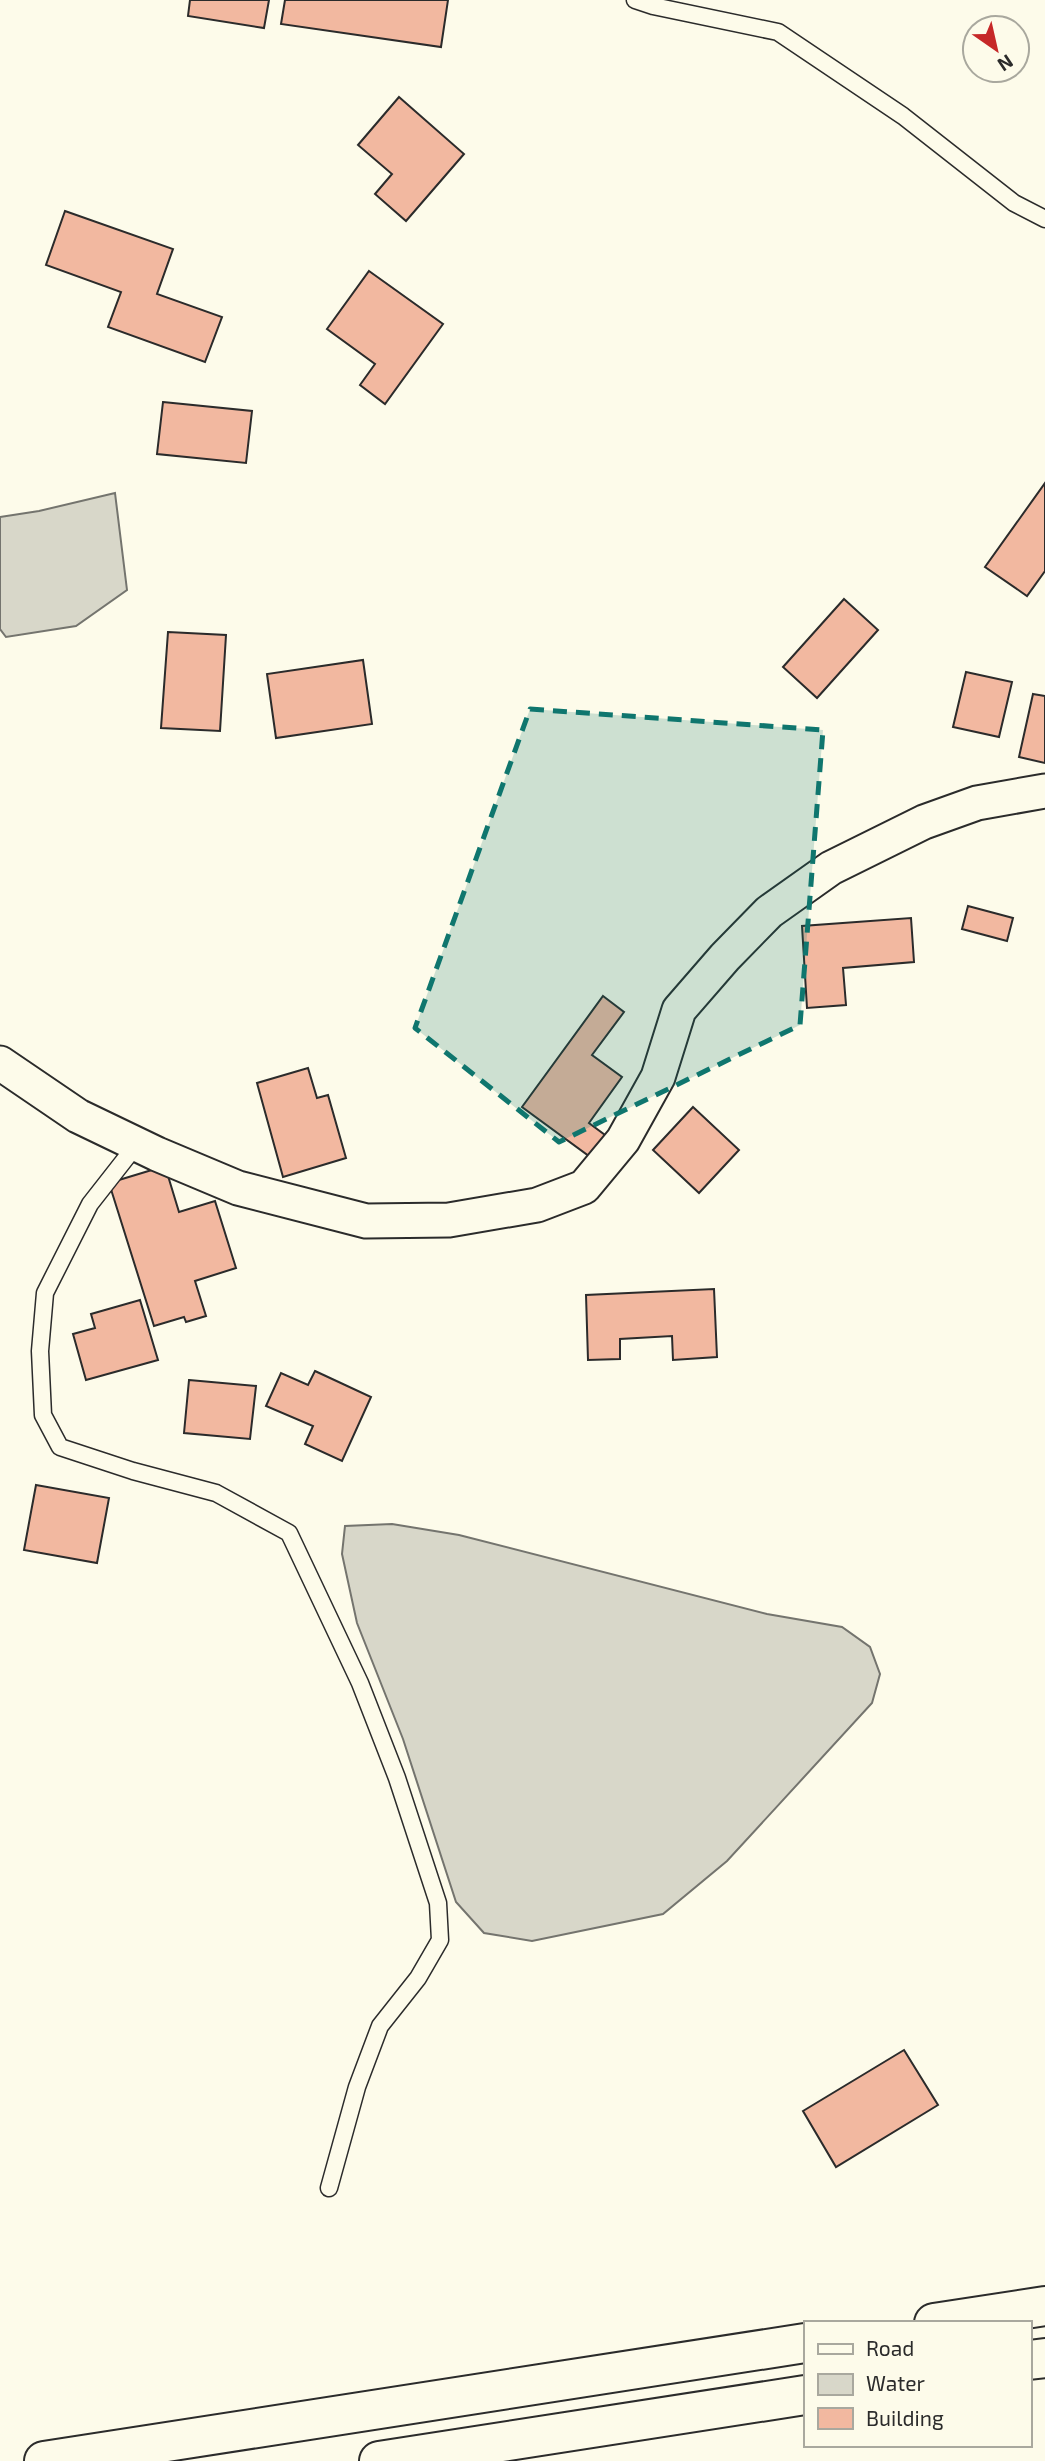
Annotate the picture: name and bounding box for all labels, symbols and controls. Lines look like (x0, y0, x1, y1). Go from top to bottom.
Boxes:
north arrow (961, 14, 1031, 84)
text: N (994, 50, 1018, 77)
legend (804, 2321, 1031, 2447)
text: Road (866, 2335, 914, 2360)
text: Water (866, 2370, 925, 2395)
text: Building (866, 2405, 944, 2430)

